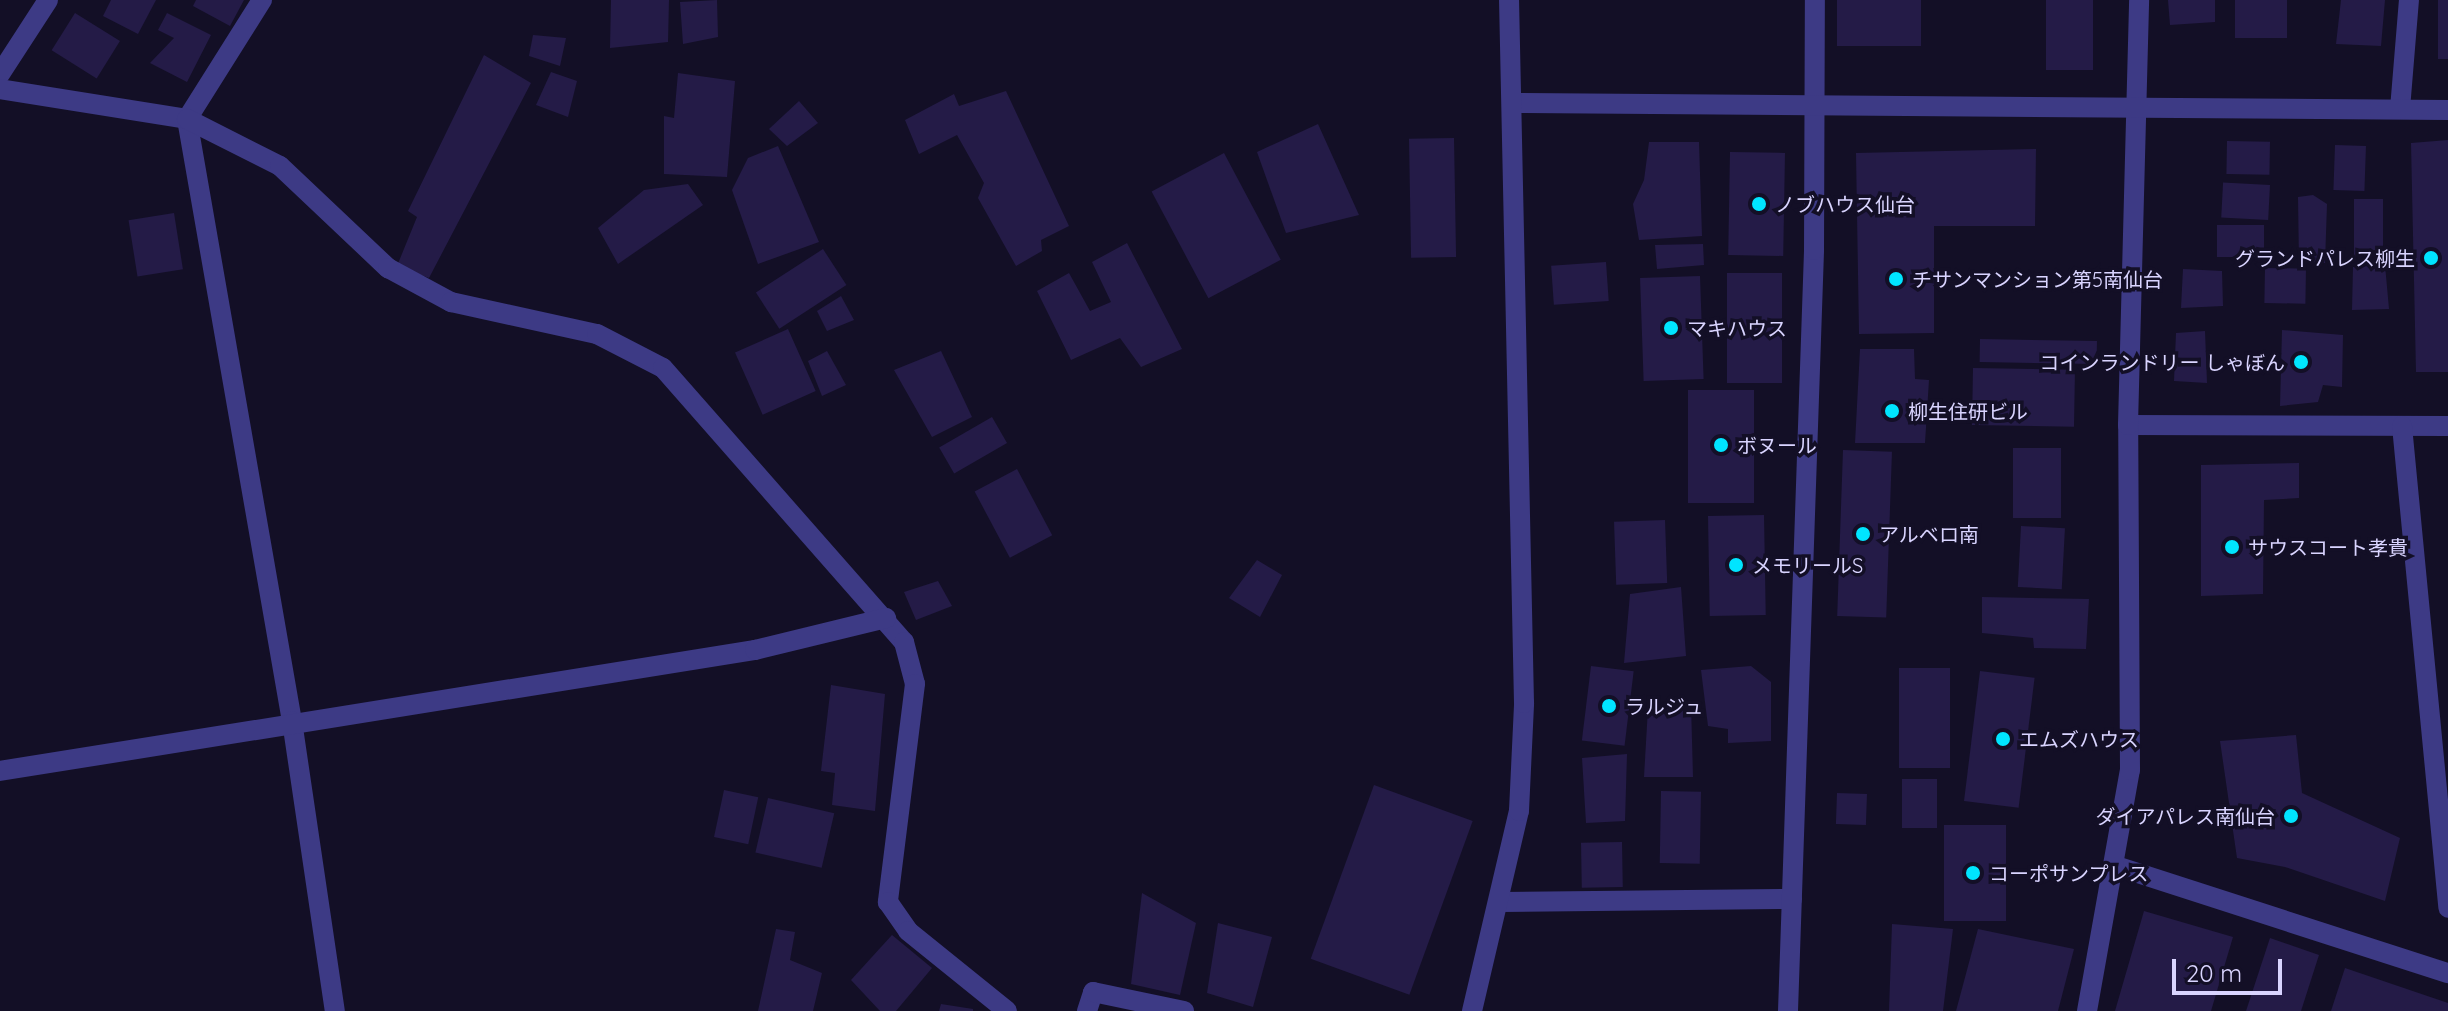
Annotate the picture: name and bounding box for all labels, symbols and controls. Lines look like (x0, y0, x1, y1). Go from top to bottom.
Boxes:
place label: ノブハウス仙台 (1775, 192, 1915, 216)
marker: ノブハウス仙台 (1750, 195, 1768, 213)
place label: グランドパレス柳生 (2235, 246, 2415, 270)
marker: グランドパレス柳生 (2422, 249, 2440, 267)
place label: チサンマンション第5南仙台 (1912, 267, 2163, 291)
marker: チサンマンション第5南仙台 (1887, 270, 1905, 288)
place label: マキハウス (1687, 316, 1787, 340)
marker: マキハウス (1662, 319, 1680, 337)
place label: コインランドリー しゃぼん (2040, 350, 2285, 374)
marker: コインランドリー しゃぼん (2292, 353, 2310, 371)
place label: 柳生住研ビル (1908, 399, 2028, 423)
marker: 柳生住研ビル (1883, 402, 1901, 420)
place label: ボヌール (1737, 433, 1817, 457)
marker: ボヌール (1712, 436, 1730, 454)
place label: アルベロ南 (1879, 522, 1979, 546)
marker: アルベロ南 (1854, 525, 1872, 543)
place label: サウスコート孝貴 (2248, 535, 2408, 559)
marker: サウスコート孝貴 (2223, 538, 2241, 556)
place label: メモリールS (1752, 553, 1863, 577)
marker: メモリールS (1727, 556, 1745, 574)
place label: ラルジュ (1625, 694, 1705, 718)
marker: ラルジュ (1600, 697, 1618, 715)
place label: エムズハウス (2019, 727, 2139, 751)
marker: エムズハウス (1994, 730, 2012, 748)
place label: ダイアパレス南仙台 (2095, 804, 2275, 828)
marker: ダイアパレス南仙台 (2282, 807, 2300, 825)
place label: コーポサンプレス (1989, 861, 2149, 885)
marker: コーポサンプレス (1964, 864, 1982, 882)
scale bar (2176, 943, 2286, 993)
text: 20 m (2186, 958, 2242, 988)

